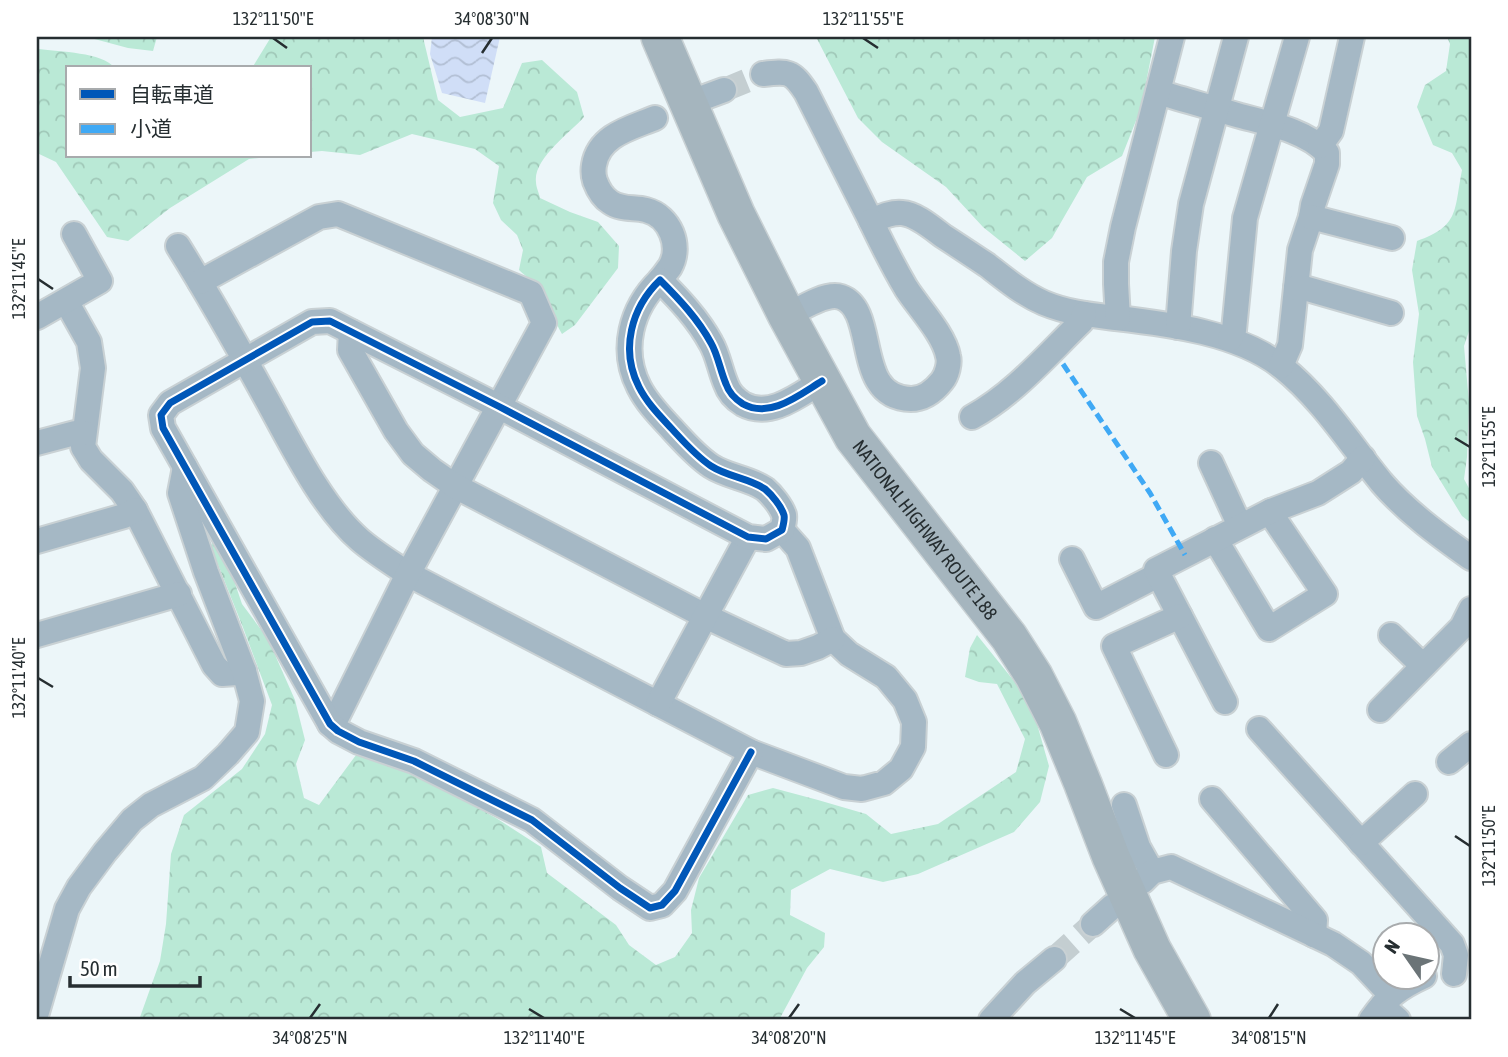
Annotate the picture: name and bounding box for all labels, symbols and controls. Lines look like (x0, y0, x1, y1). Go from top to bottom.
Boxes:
text: 132°11'50"E (233, 8, 314, 29)
text: 34°08'30"N (454, 8, 530, 29)
text: 132°11'55"E (823, 8, 904, 29)
legend (66, 66, 312, 158)
text: 自転車道 (130, 82, 214, 106)
text: 小道 (130, 116, 172, 140)
text: 132°11'45"E (8, 238, 29, 319)
text: 132°11'55"E (1478, 406, 1499, 487)
street label: NATIONAL HIGHWAY ROUTE 188 (848, 435, 1002, 624)
text: 132°11'40"E (8, 637, 29, 718)
text: 132°11'50"E (1478, 805, 1499, 886)
north arrow (1372, 920, 1442, 990)
text: N (1380, 936, 1404, 957)
scale bar (70, 945, 200, 989)
text: 50 m (80, 956, 118, 980)
text: 34°08'25"N (272, 1027, 348, 1048)
text: 132°11'40"E (504, 1027, 585, 1048)
text: 34°08'20"N (751, 1027, 827, 1048)
text: 132°11'45"E (1095, 1027, 1176, 1048)
text: 34°08'15"N (1231, 1027, 1307, 1048)

